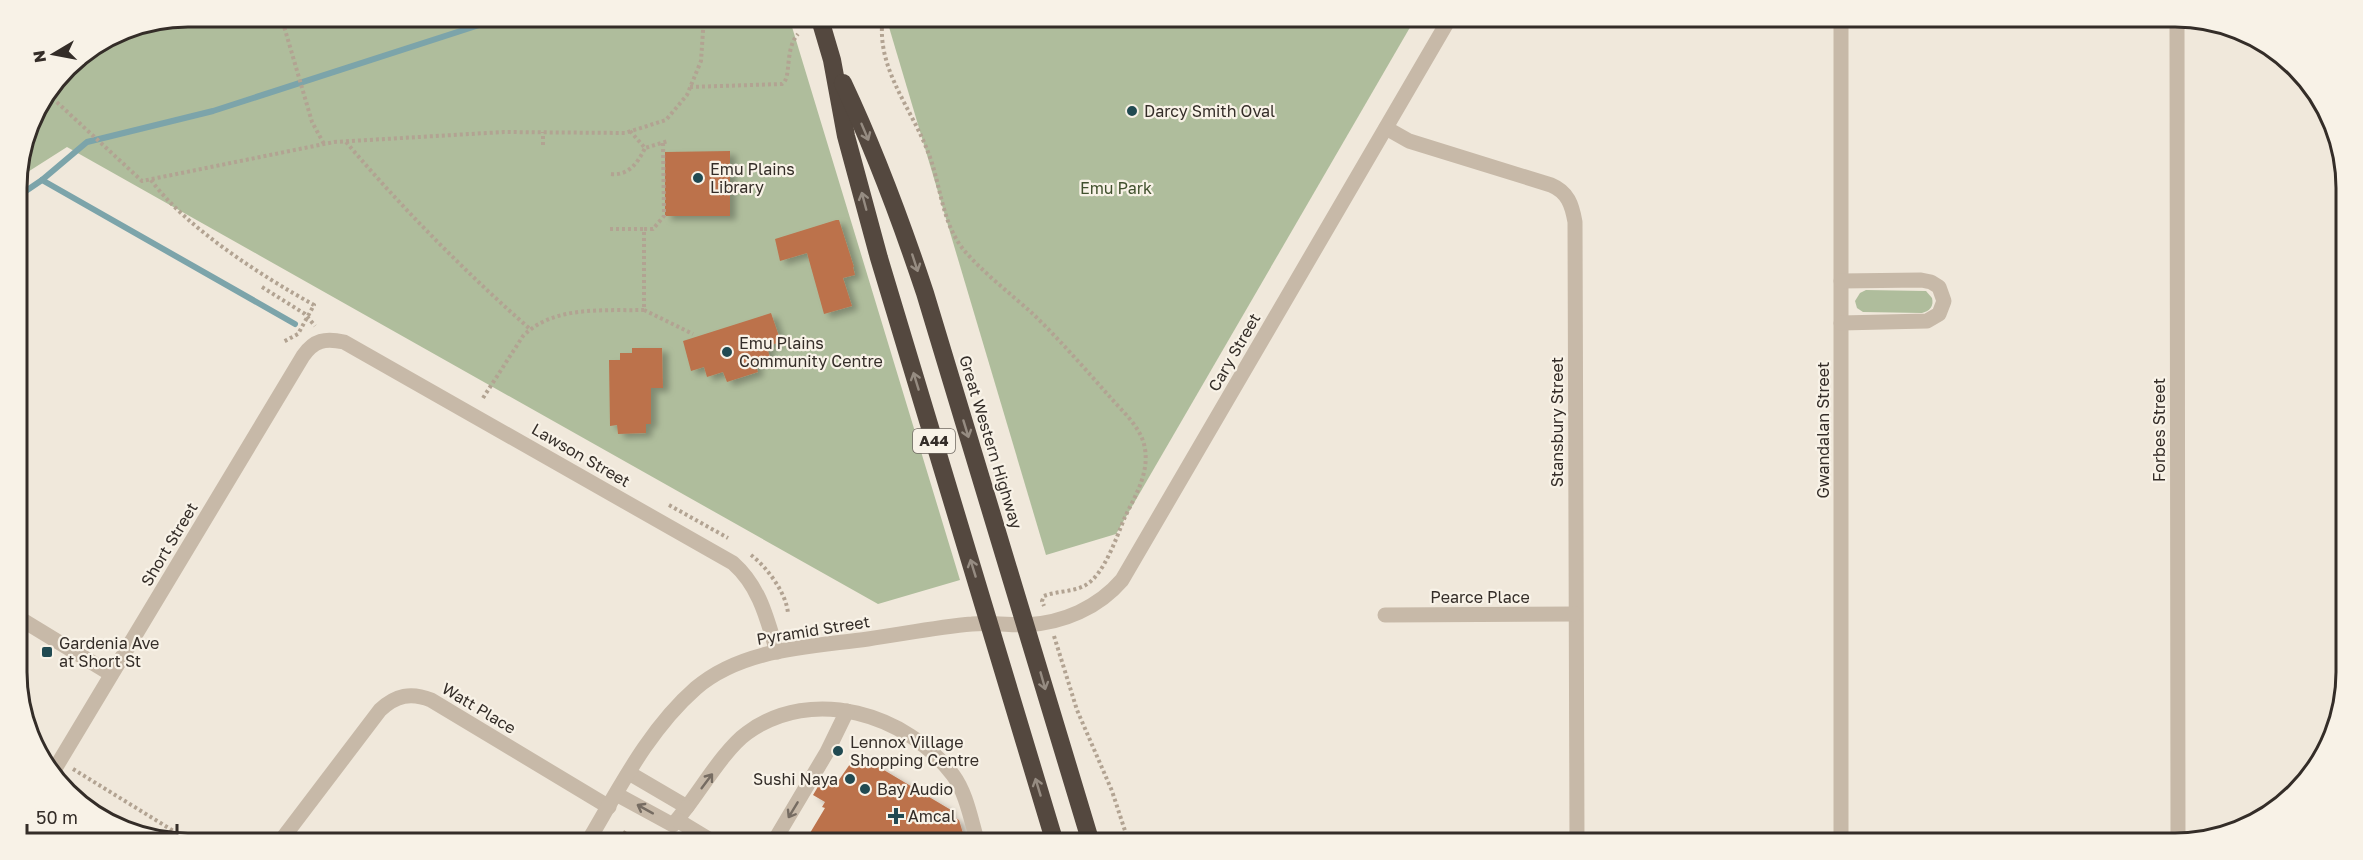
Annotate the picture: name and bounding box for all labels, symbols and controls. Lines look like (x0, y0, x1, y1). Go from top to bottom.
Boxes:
north arrow (24, 24, 84, 84)
text: N (28, 49, 50, 64)
place label: Darcy Smith Oval (1144, 101, 1275, 121)
marker: Darcy Smith Oval (1125, 104, 1139, 118)
one-way arrow (861, 123, 872, 141)
place label: Emu Plains Library (710, 159, 795, 197)
marker: Emu Plains Library (691, 171, 705, 185)
park label: Emu Park (1080, 178, 1152, 198)
one-way arrow (857, 192, 869, 211)
one-way arrow (910, 253, 921, 272)
street label: Cary Street (1204, 309, 1264, 395)
place label: Emu Plains Community Centre (739, 333, 883, 371)
marker: Emu Plains Community Centre (720, 345, 734, 359)
street label: Great Western Highway (955, 353, 1027, 531)
street label: Stansbury Street (1547, 357, 1567, 487)
street label: Gwandalan Street (1813, 361, 1833, 499)
one-way arrow (910, 372, 921, 391)
street label: Forbes Street (2149, 378, 2169, 482)
street label: Lawson Street (528, 419, 634, 491)
one-way arrow (962, 419, 973, 438)
road number: A44 (913, 429, 955, 453)
street label: Short Street (136, 499, 202, 589)
one-way arrow (967, 559, 978, 578)
street label: Pearce Place (1430, 587, 1530, 607)
street label: Pyramid Street (755, 611, 871, 649)
place label: Gardenia Ave at Short St (59, 633, 159, 671)
marker: Gardenia Ave at Short St (40, 645, 54, 659)
one-way arrow (1038, 671, 1049, 690)
street label: Watt Place (438, 678, 520, 738)
place label: Lennox Village Shopping Centre (850, 732, 979, 770)
marker: Lennox Village Shopping Centre (831, 744, 845, 758)
place label: Sushi Naya (753, 769, 838, 789)
marker: Sushi Naya (843, 772, 857, 786)
one-way arrow (700, 774, 713, 790)
one-way arrow (1032, 778, 1043, 797)
place label: Bay Audio (877, 779, 953, 799)
marker: Bay Audio (858, 782, 872, 796)
scale bar (27, 797, 177, 835)
one-way arrow (787, 801, 799, 818)
one-way arrow (636, 803, 654, 814)
text: 50 m (36, 806, 78, 828)
place label: Amcal (908, 806, 956, 826)
marker: Amcal (889, 809, 903, 823)

